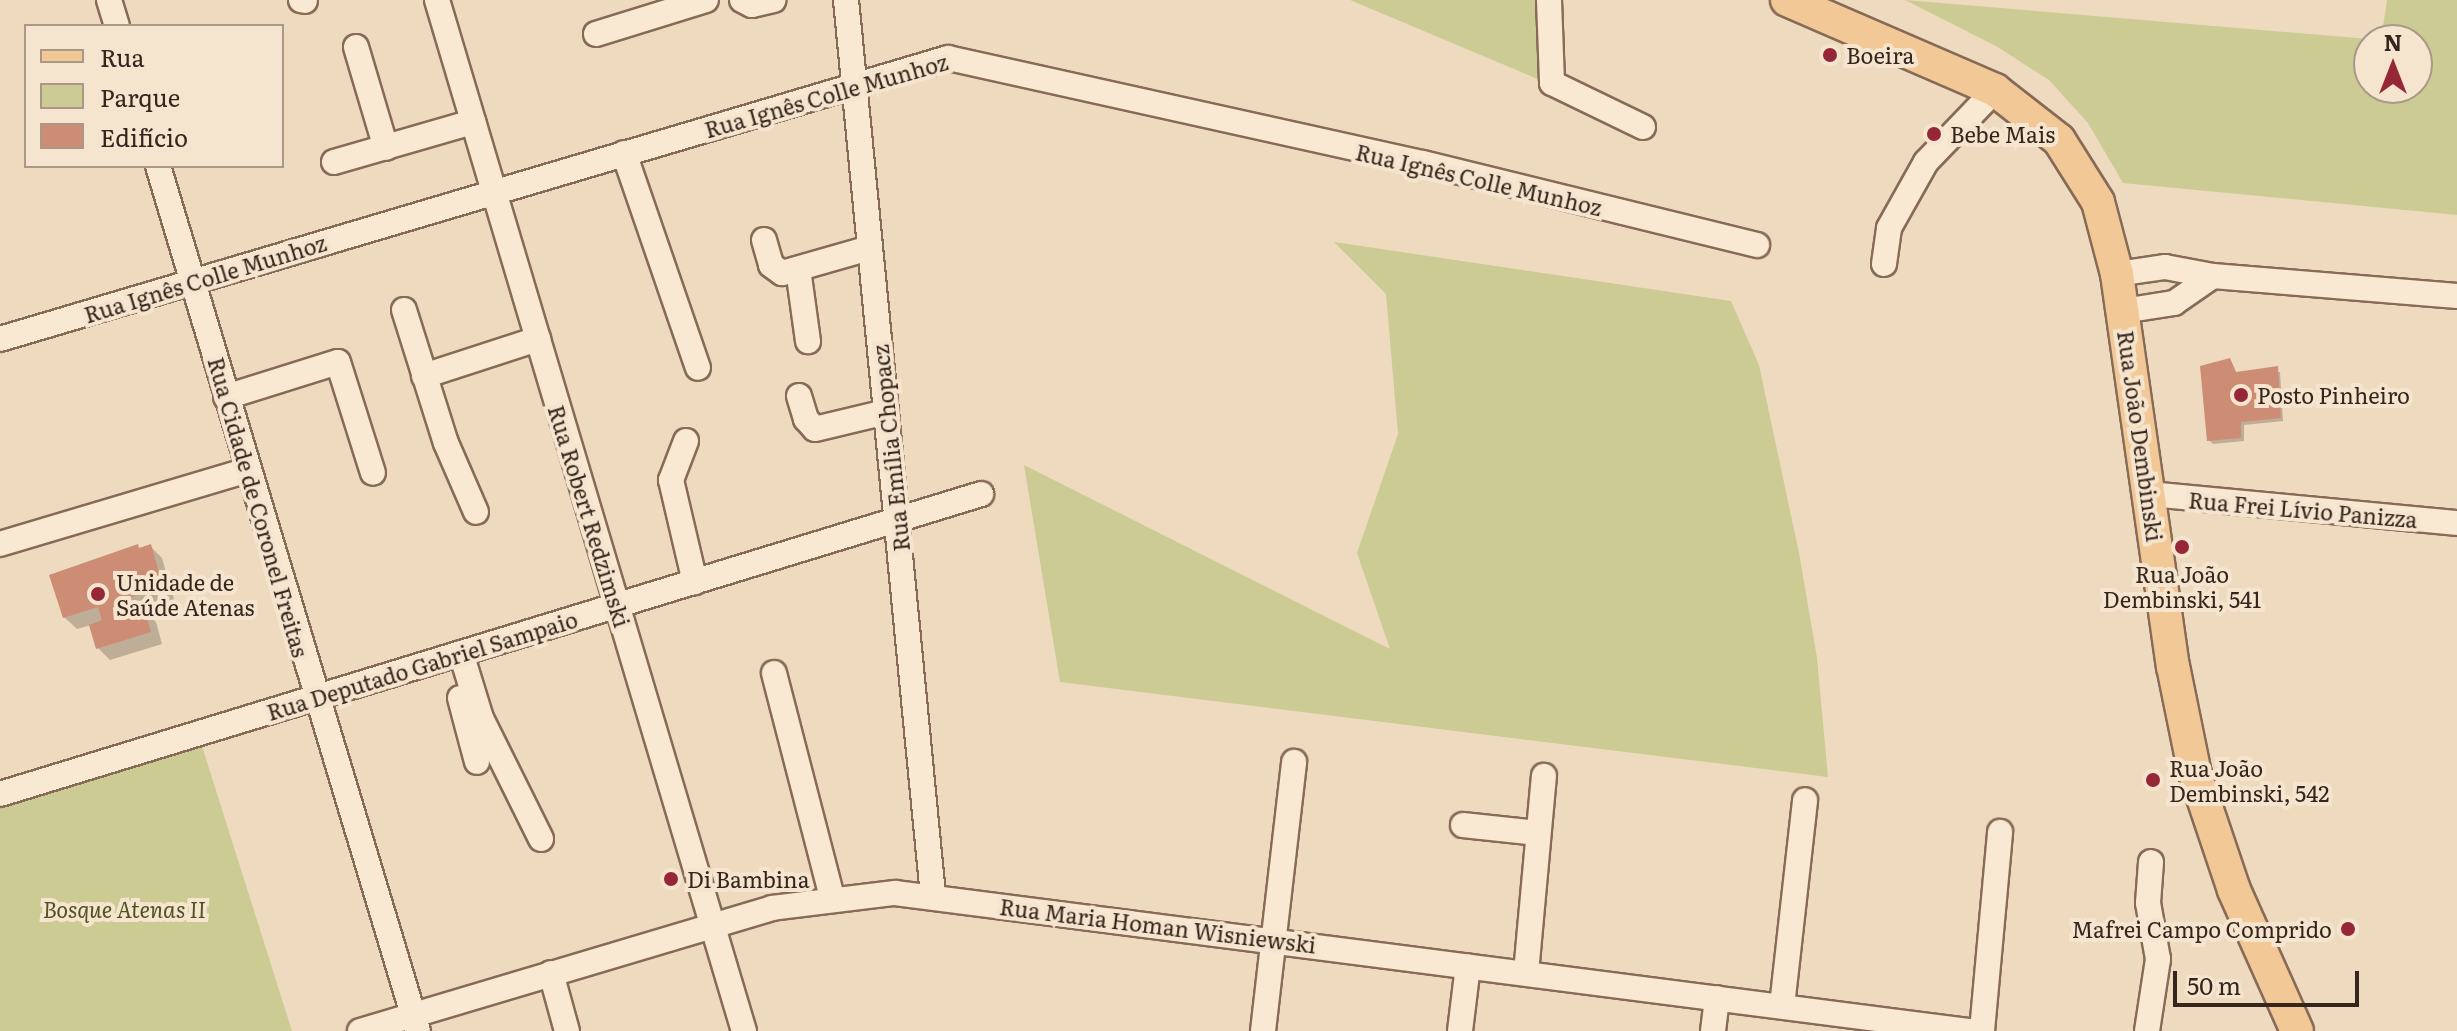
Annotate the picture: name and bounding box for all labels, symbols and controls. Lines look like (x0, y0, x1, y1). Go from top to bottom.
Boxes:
legend (24, 24, 284, 168)
north arrow (2353, 24, 2433, 104)
text: N (2384, 25, 2402, 58)
text: Rua (100, 39, 144, 74)
place label: Boeira (1846, 42, 1914, 68)
marker: Boeira (1821, 46, 1839, 64)
street label: Rua Ignês Colle Munhoz (701, 48, 951, 142)
text: Parque (100, 79, 180, 114)
text: Edifício (100, 119, 188, 154)
place label: Bebe Mais (1950, 121, 2055, 147)
marker: Bebe Mais (1925, 125, 1943, 143)
street label: Rua Ignês Colle Munhoz (1353, 138, 1605, 220)
street label: Rua Ignês Colle Munhoz (81, 229, 329, 327)
street label: Rua João Dembinski (2113, 329, 2169, 543)
street label: Rua Emília Chopacz (866, 343, 914, 553)
street label: Rua Cidade de Coronel Freitas (203, 354, 315, 660)
place label: Posto Pinheiro (2257, 382, 2410, 408)
marker: Posto Pinheiro (2232, 386, 2250, 404)
street label: Rua Robert Redzimski (544, 402, 636, 630)
street label: Rua Frei Lívio Panizza (2187, 486, 2419, 532)
marker: Rua João Dembinski, 541 (2173, 538, 2191, 556)
place label: Rua João Dembinski, 541 (2103, 560, 2261, 612)
place label: Unidade de Saúde Atenas (116, 568, 255, 620)
marker: Unidade de Saúde Atenas (87, 583, 109, 605)
street label: Rua Deputado Gabriel Sampaio (263, 605, 581, 725)
place label: Rua João Dembinski, 542 (2169, 754, 2329, 806)
marker: Rua João Dembinski, 542 (2144, 771, 2162, 789)
place label: Di Bambina (687, 866, 809, 892)
marker: Di Bambina (662, 870, 680, 888)
street label: Rua Maria Homan Wisniewski (998, 892, 1318, 958)
park label: Bosque Atenas II (43, 896, 205, 922)
place label: Mafrei Campo Comprido (2071, 916, 2332, 942)
marker: Mafrei Campo Comprido (2339, 920, 2357, 938)
scale bar (2177, 955, 2363, 1005)
text: 50 m (2187, 967, 2241, 1002)

